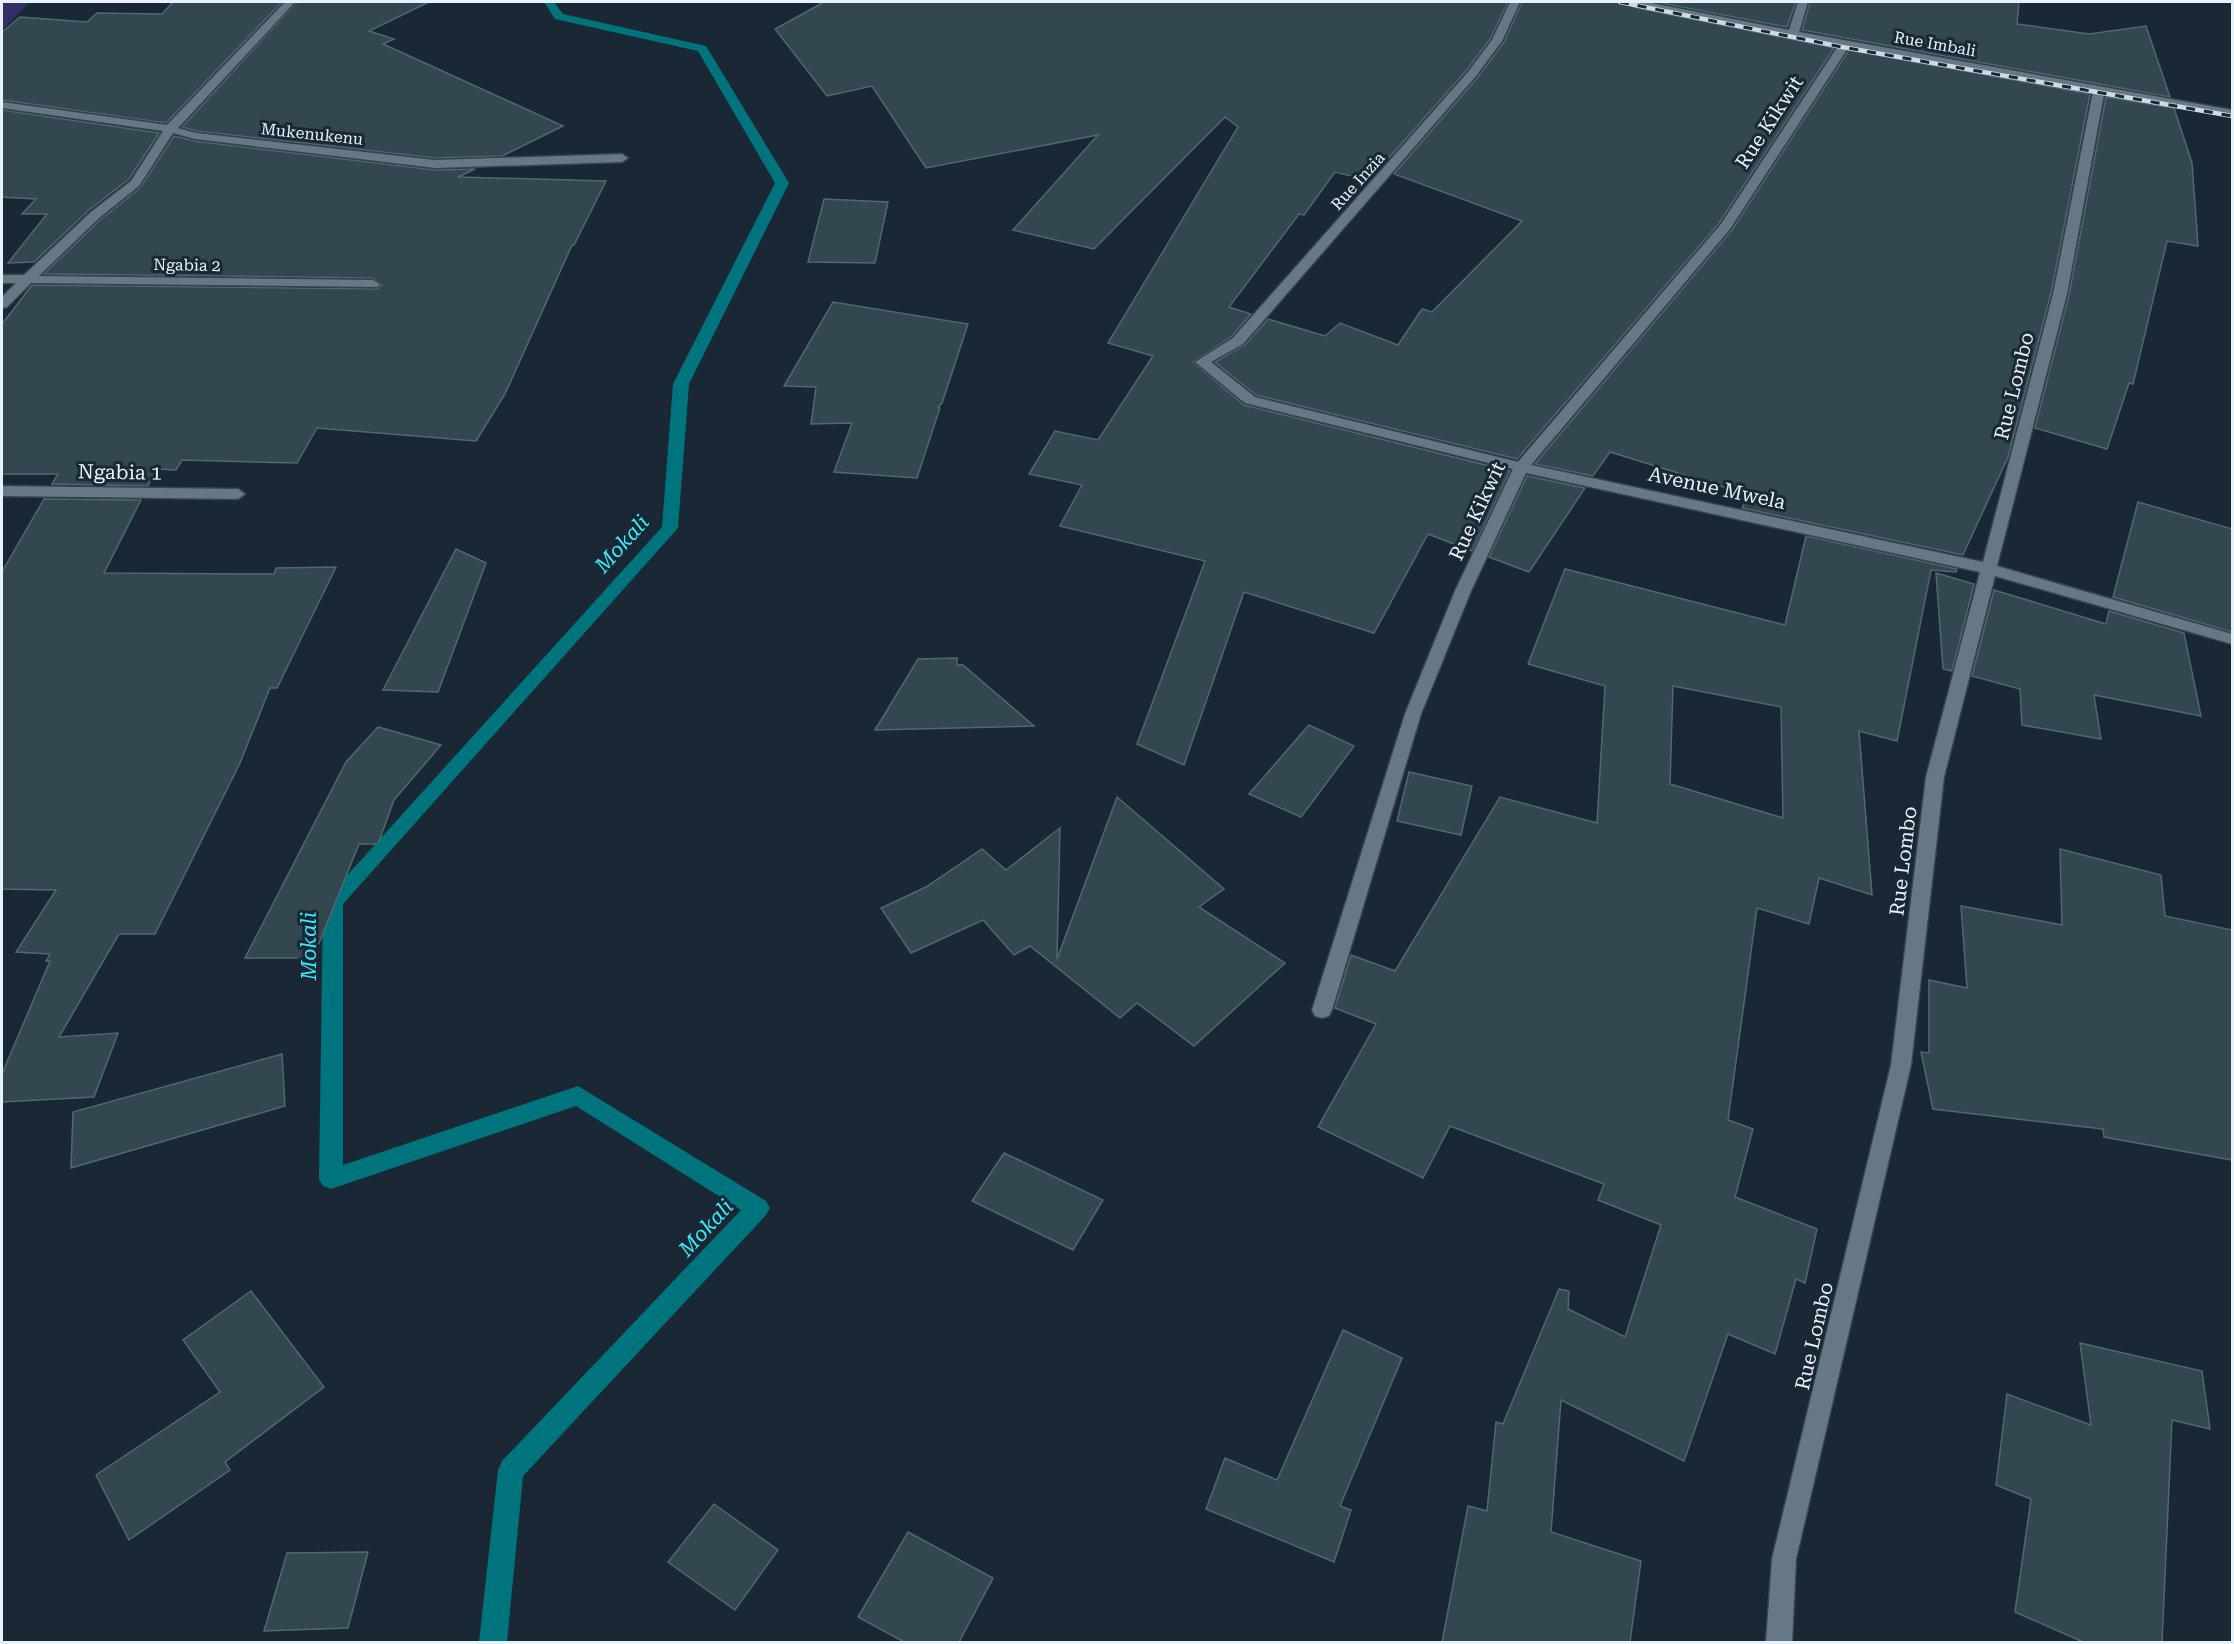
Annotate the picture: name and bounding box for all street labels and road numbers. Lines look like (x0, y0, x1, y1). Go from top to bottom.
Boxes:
street label: Rue Imbali (1893, 27, 1977, 61)
street label: Rue Kikwit (1730, 71, 1808, 173)
street label: Mukenukenu (260, 119, 364, 149)
street label: Rue Inzia (1327, 148, 1389, 214)
street label: Ngabia 2 (153, 255, 221, 275)
street label: Rue Lombo (1989, 330, 2039, 442)
street label: Rue Kikwit (1444, 457, 1510, 564)
street label: Ngabia 1 (78, 459, 162, 485)
street label: Avenue Mwela (1646, 462, 1788, 514)
street label: Rue Lombo (1884, 805, 1922, 917)
street label: Rue Lombo (1790, 1280, 1838, 1392)

